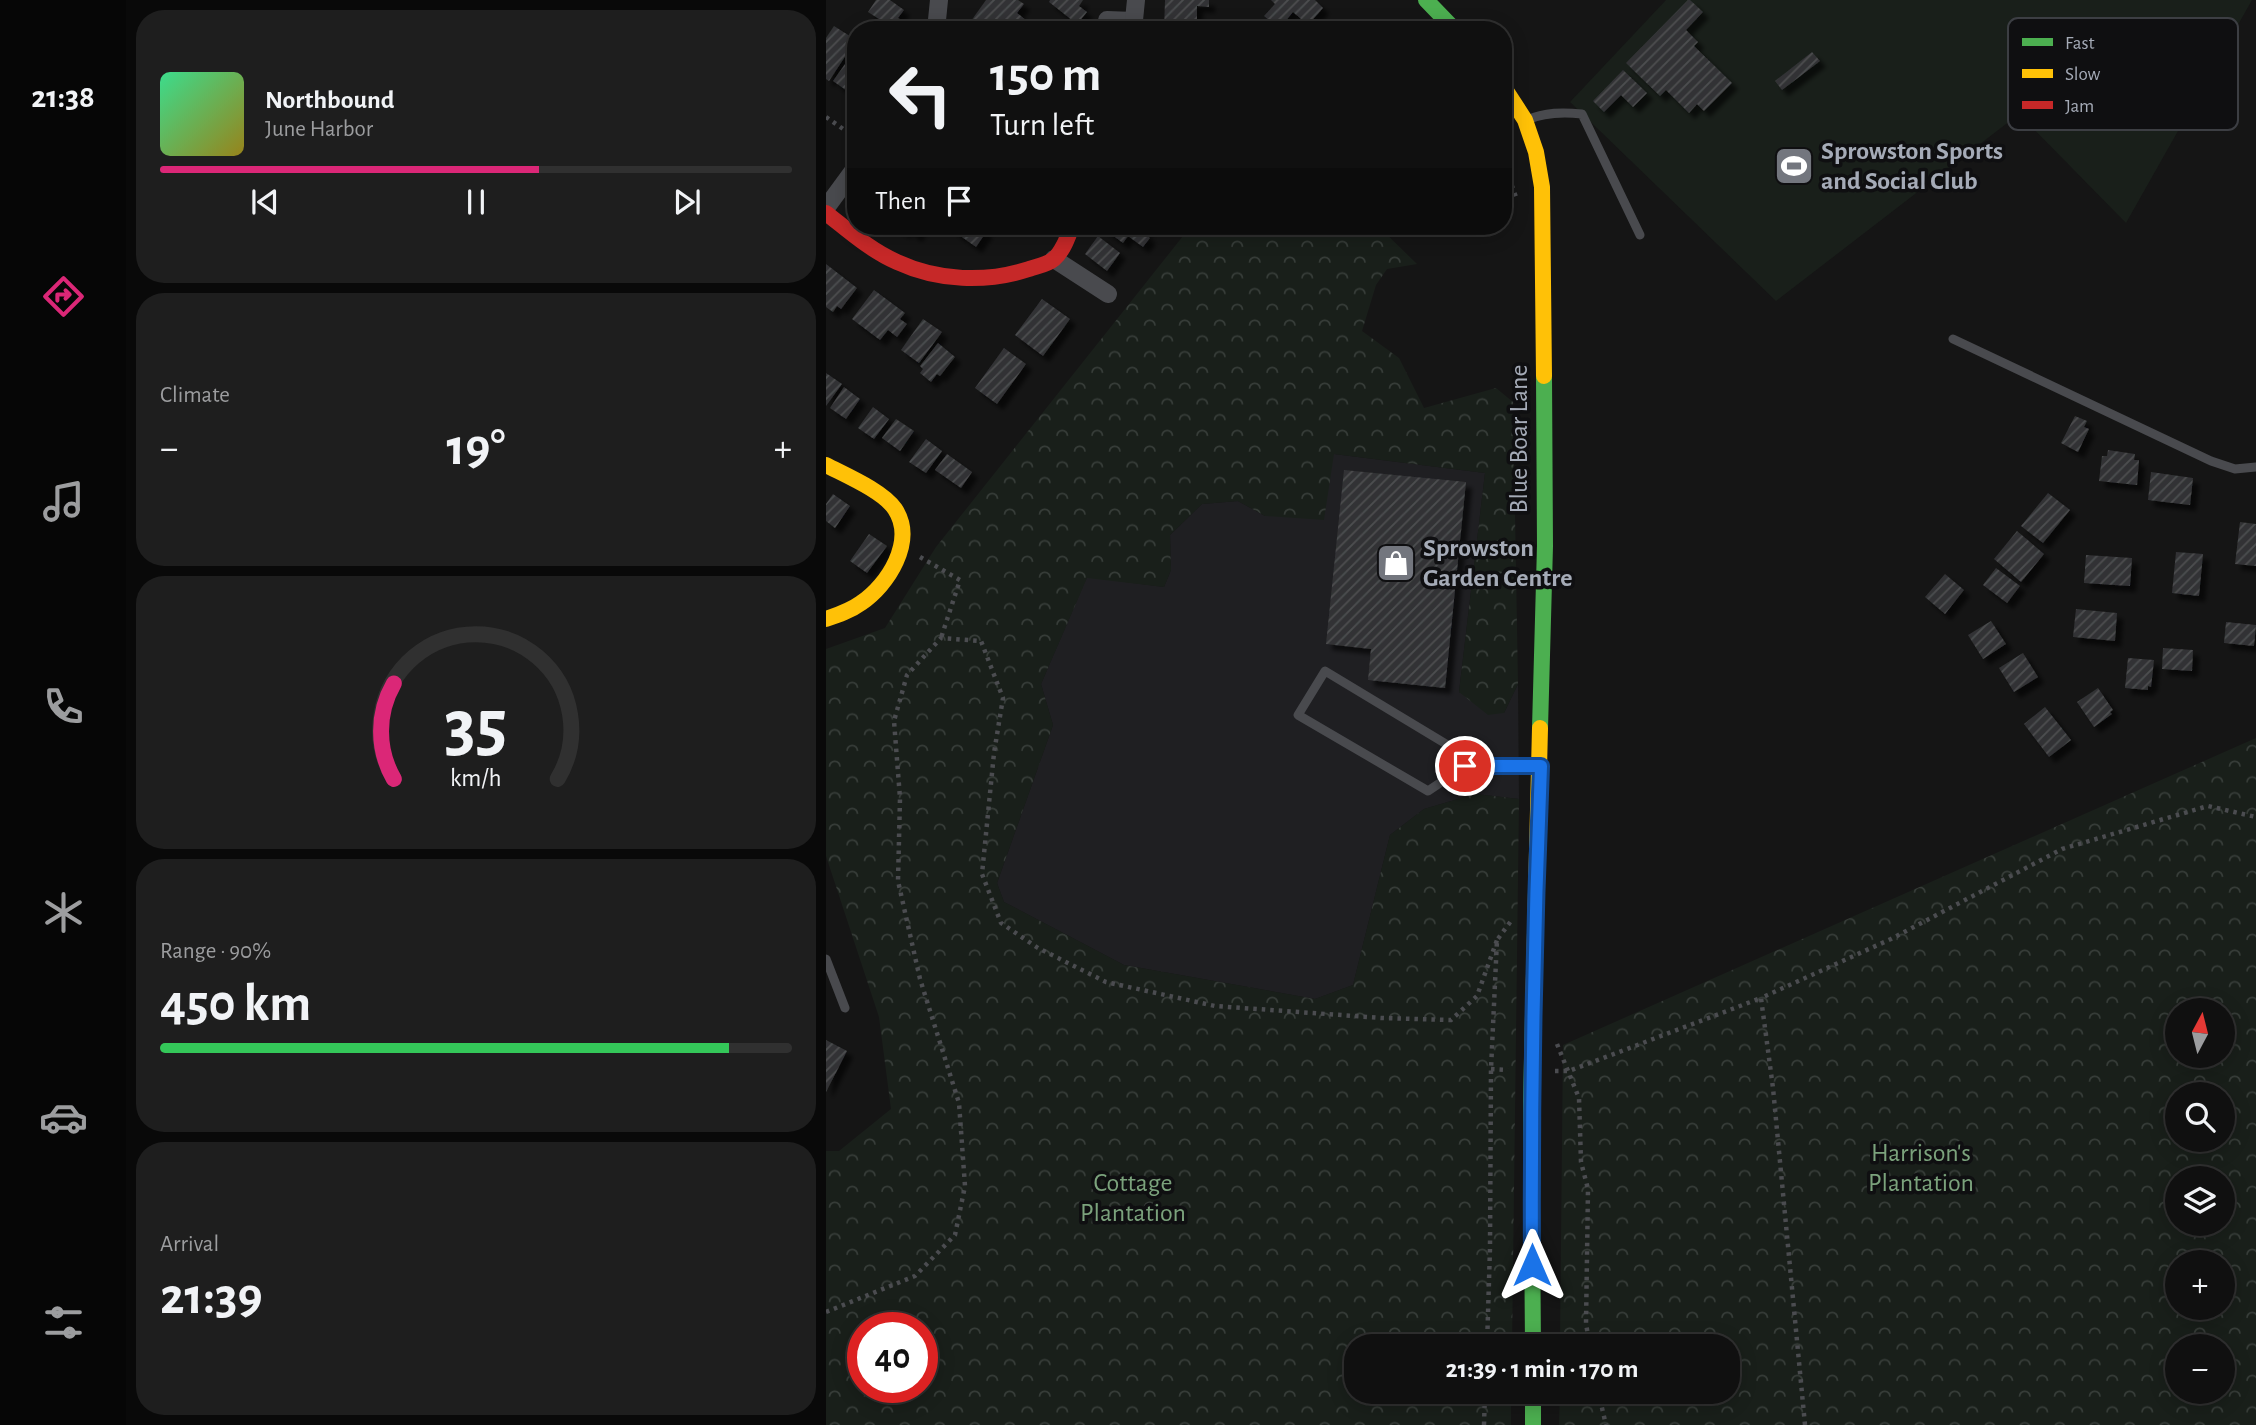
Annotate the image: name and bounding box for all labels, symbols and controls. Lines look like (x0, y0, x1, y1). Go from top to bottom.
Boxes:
legend (2008, 18, 2238, 130)
text: Fast (2065, 34, 2095, 53)
icon: left (875, 49, 966, 140)
text: 150 m (990, 51, 1101, 100)
text: Slow (2065, 65, 2101, 84)
text: 21:38 (31, 81, 95, 113)
text: Northbound (265, 87, 394, 113)
text: Jam (2065, 97, 2094, 116)
text: Turn left (990, 109, 1094, 141)
text: June Harbor (265, 118, 373, 141)
place label: Sprowston Sports and Social Club (1821, 138, 2003, 194)
sports icon: Sprowston Sports and Social Club (1773, 145, 1815, 187)
icon: arrive (940, 182, 978, 220)
icon: previous (246, 183, 284, 221)
icon: pause (457, 183, 495, 221)
icon: next (668, 183, 706, 221)
text: Then (875, 188, 926, 214)
icon: directions (39, 272, 88, 321)
street label: Blue Boar Lane (1506, 365, 1532, 513)
text: Climate (160, 384, 230, 407)
text: 19° (446, 422, 506, 474)
text: − (160, 430, 178, 468)
text: + (774, 430, 792, 468)
icon: music (39, 477, 88, 526)
place label: Sprowston Garden Centre (1423, 535, 1572, 591)
shop icon: Sprowston Garden Centre (1375, 542, 1417, 584)
icon: phone (39, 682, 88, 731)
text: 35 (445, 691, 507, 764)
pin (1435, 736, 1495, 796)
icon: arrive (1446, 747, 1484, 785)
text: km/h (450, 765, 502, 790)
icon: climate (39, 888, 88, 937)
text: Range · 90% (160, 940, 271, 963)
text: 450 km (160, 978, 311, 1030)
north arrow (2165, 998, 2235, 1068)
map controls (2165, 998, 2235, 1404)
button: search (2165, 1082, 2235, 1152)
icon: car (39, 1093, 88, 1142)
park label: Harrison's Plantation (1868, 1140, 1974, 1196)
button: layers (2165, 1166, 2235, 1236)
park label: Cottage Plantation (1080, 1170, 1186, 1226)
position arrow (1495, 1228, 1569, 1302)
text: Arrival (160, 1233, 219, 1256)
button: + (2165, 1250, 2235, 1320)
text: 21:39 (160, 1271, 263, 1323)
icon: filters (39, 1298, 88, 1347)
speed limit sign: 40 (847, 1312, 938, 1403)
button: − (2165, 1334, 2235, 1404)
text: 21:39 · 1 min · 170 m (1446, 1356, 1638, 1382)

